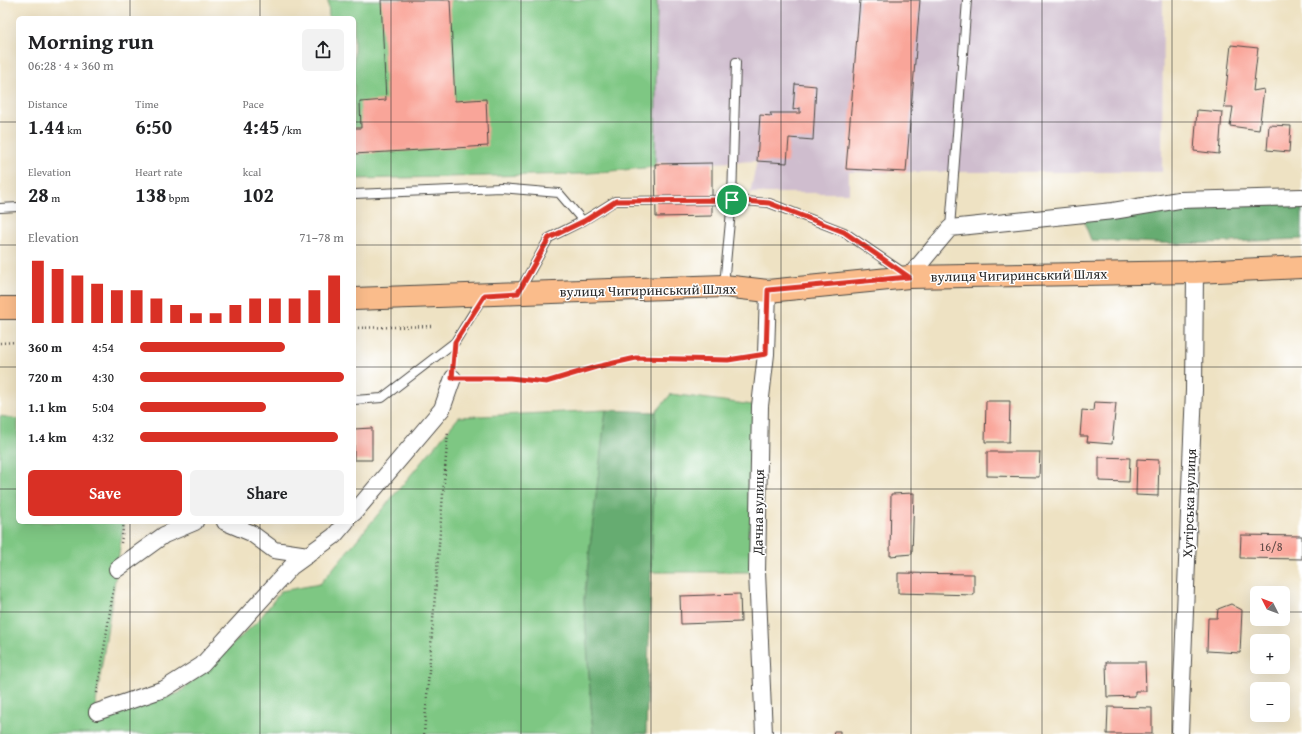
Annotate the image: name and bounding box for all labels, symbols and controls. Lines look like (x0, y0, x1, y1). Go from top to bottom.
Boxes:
text: Morning run (28, 25, 154, 57)
button: share (302, 29, 344, 71)
text: 06:28 · 4 × 360 m (28, 56, 114, 75)
text: Distance (28, 96, 67, 112)
text: Time (135, 96, 159, 112)
text: Pace (243, 96, 264, 112)
text: 1.44 (28, 112, 65, 141)
text: 6:50 (135, 112, 172, 141)
text: 4:45 (243, 112, 279, 141)
text: km (65, 122, 82, 138)
text: /km (279, 122, 302, 138)
text: Elevation (28, 164, 71, 180)
text: Heart rate (135, 164, 183, 180)
text: kcal (243, 164, 261, 180)
text: 28 (28, 180, 49, 209)
text: 138 (135, 180, 166, 209)
text: 102 (243, 180, 274, 209)
pin (715, 183, 749, 217)
icon: arrive (721, 189, 743, 211)
text: m (49, 190, 60, 206)
text: bpm (166, 190, 189, 206)
text: Elevation (28, 228, 79, 247)
text: 71–78 m (299, 228, 344, 247)
street label: вулиця Чигиринський Шлях (930, 263, 1108, 287)
street label: вулиця Чигиринський Шлях (559, 278, 737, 302)
text: 360 m (28, 338, 62, 357)
text: 4:54 (92, 338, 114, 357)
text: 720 m (28, 368, 62, 387)
text: 4:30 (92, 368, 114, 387)
text: 1.1 km (28, 398, 67, 417)
text: 5:04 (92, 398, 114, 417)
text: 1.4 km (28, 428, 67, 447)
text: 4:32 (92, 428, 114, 447)
street label: Хутірська вулиця (1177, 448, 1201, 558)
street label: Дачна вулиця (747, 469, 769, 556)
button: Save (28, 470, 182, 516)
button: Share (190, 470, 344, 516)
house number: 16/8 (1260, 538, 1283, 555)
north arrow (1250, 586, 1290, 626)
map controls (1250, 586, 1290, 722)
button: + (1250, 634, 1290, 674)
button: − (1250, 682, 1290, 722)

